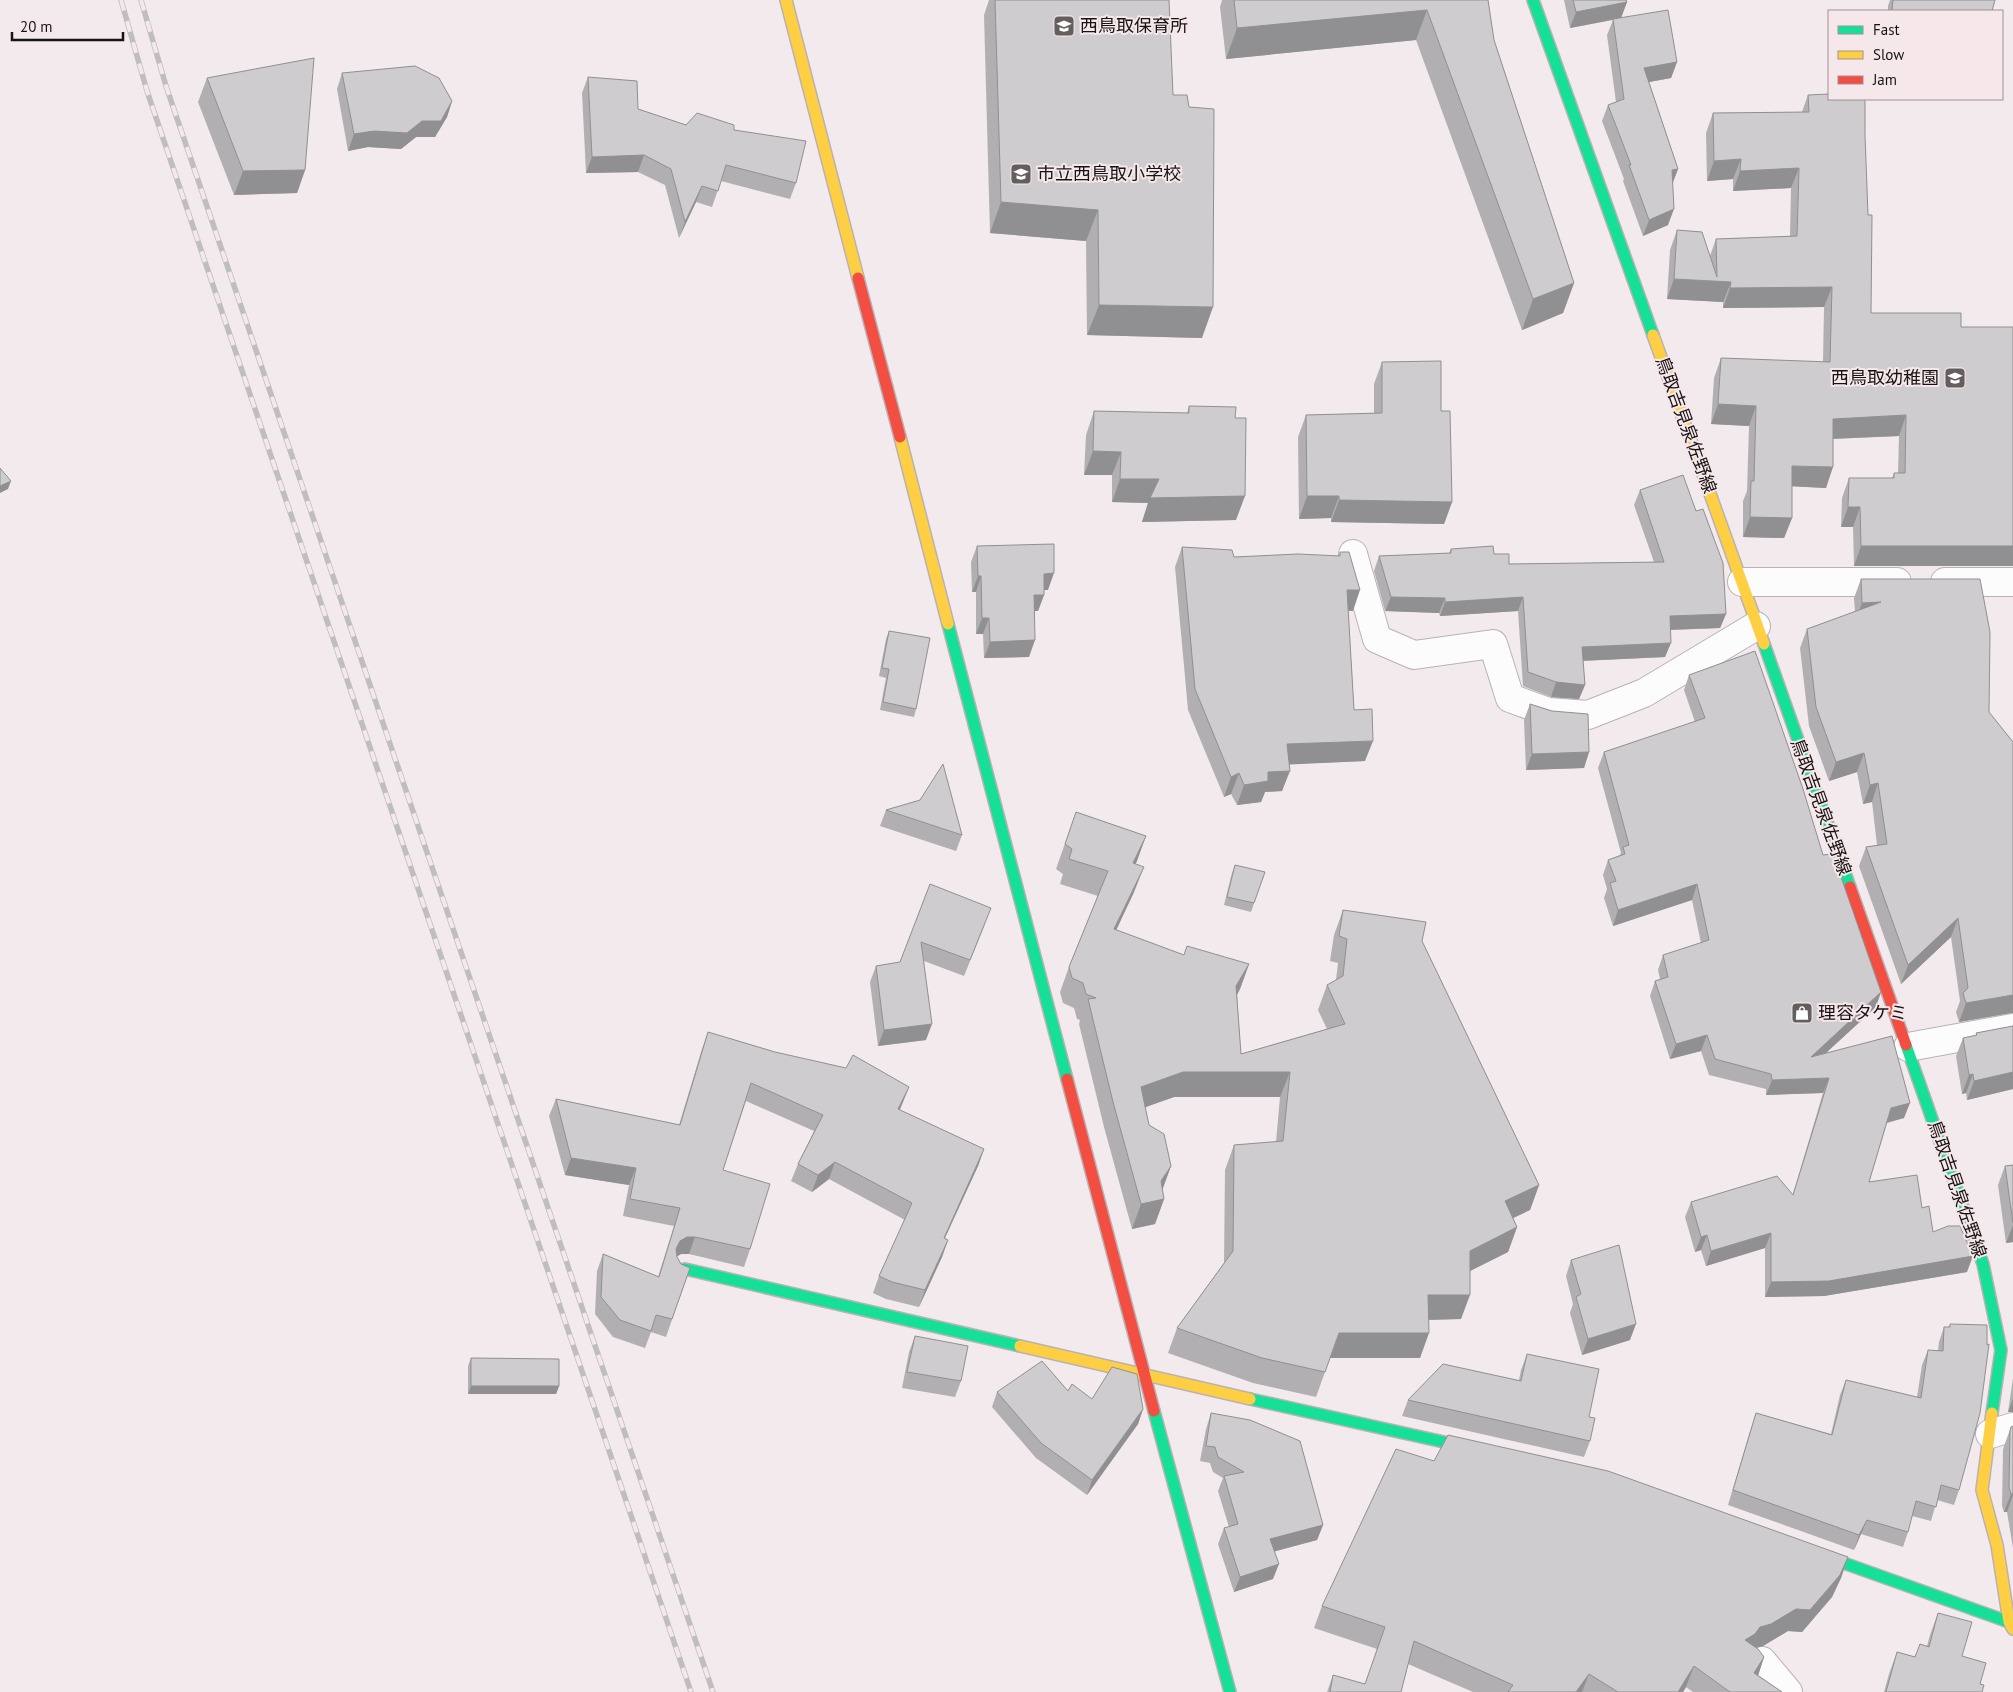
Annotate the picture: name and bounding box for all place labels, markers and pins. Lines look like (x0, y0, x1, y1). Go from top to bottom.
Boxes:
school or university icon: 西鳥取保育所 (1052, 14, 1076, 38)
place label: 西鳥取保育所 (1080, 14, 1188, 37)
school or university icon: 市立西鳥取小学校 (1009, 162, 1033, 186)
place label: 市立西鳥取小学校 (1037, 162, 1181, 185)
place label: 西鳥取幼稚園 (1831, 366, 1939, 389)
school or university icon: 西鳥取幼稚園 (1943, 366, 1967, 390)
shop icon: 理容タケミ (1790, 1001, 1814, 1025)
place label: 理容タケミ (1818, 1001, 1907, 1024)

